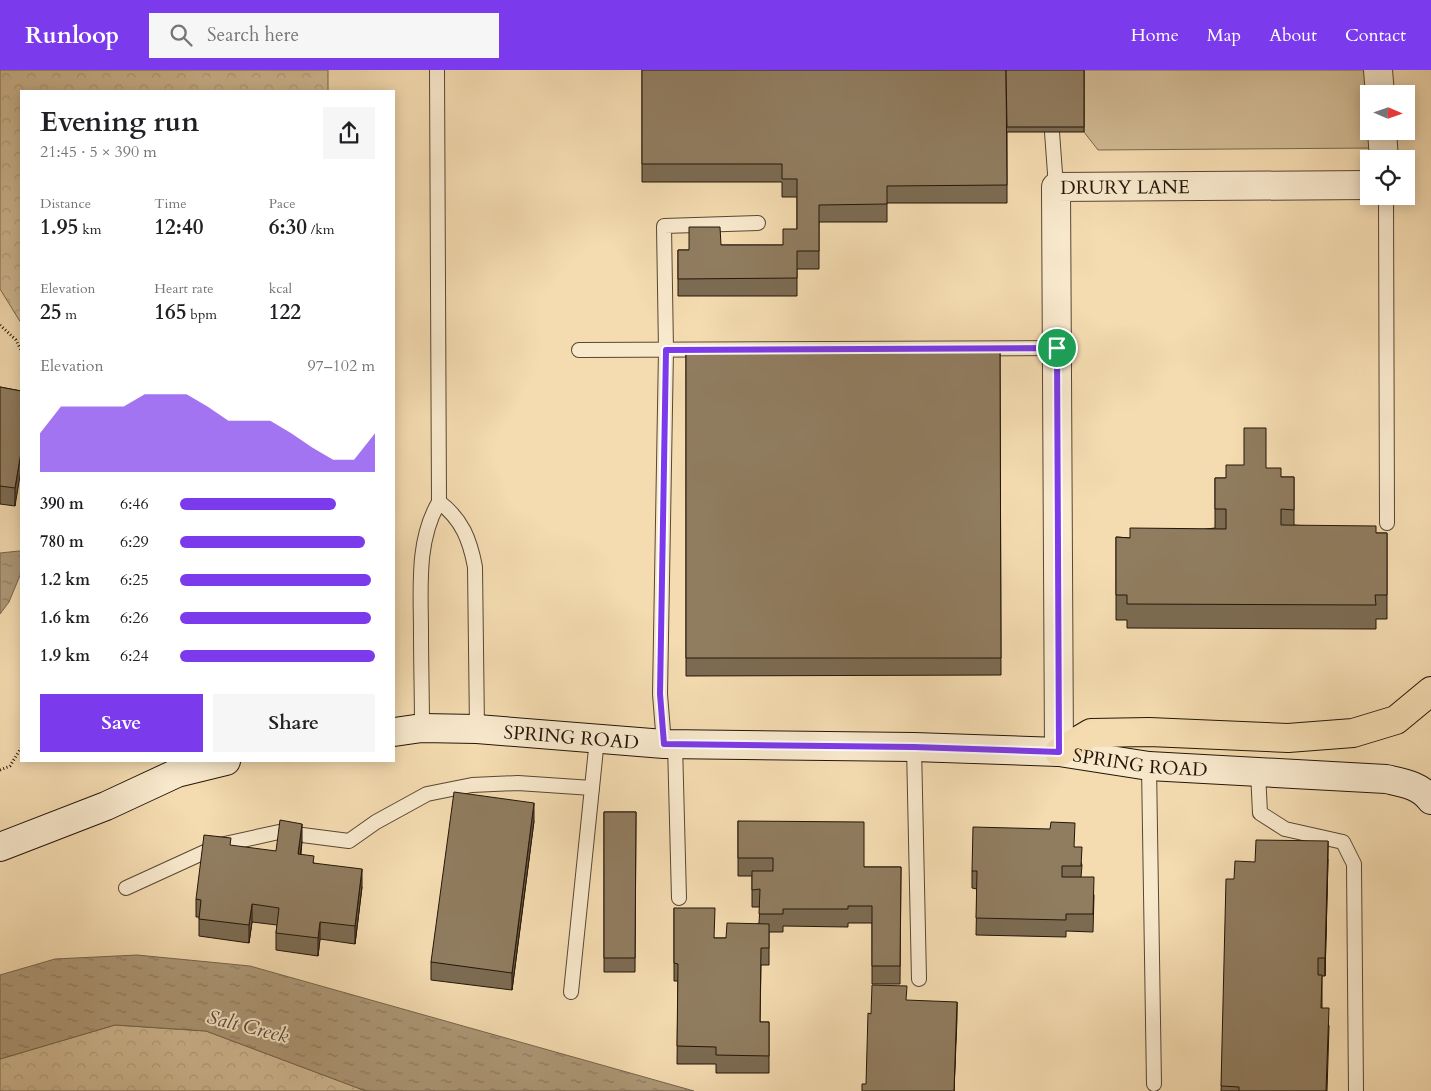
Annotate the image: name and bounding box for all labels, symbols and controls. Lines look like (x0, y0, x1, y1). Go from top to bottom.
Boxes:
search box (149, 13, 499, 58)
text: Runloop (25, 19, 119, 52)
icon: search (167, 21, 195, 49)
text: Search here (207, 22, 299, 48)
text: Home (1131, 23, 1179, 48)
text: Map (1207, 23, 1241, 48)
text: About (1269, 23, 1317, 48)
text: Contact (1345, 23, 1406, 48)
north arrow (1360, 85, 1415, 140)
map controls (1360, 85, 1415, 205)
text: Evening run (40, 103, 199, 141)
button: share (323, 107, 375, 159)
text: 21:45 · 5 × 390 m (40, 141, 157, 163)
button: locate (1360, 150, 1415, 205)
street label: DRURY LANE (1060, 174, 1190, 201)
text: Distance (40, 194, 91, 213)
text: Time (154, 194, 187, 213)
text: Pace (269, 194, 296, 213)
text: 1.95 (40, 213, 78, 242)
text: 12:40 (154, 213, 203, 242)
text: 6:30 (269, 213, 307, 242)
text: km (78, 220, 101, 239)
text: /km (307, 220, 335, 239)
text: Elevation (40, 279, 96, 298)
text: Heart rate (154, 279, 214, 298)
text: kcal (269, 279, 292, 298)
text: 25 (40, 298, 62, 327)
text: 165 (154, 298, 187, 327)
text: 122 (269, 298, 301, 327)
text: m (62, 305, 77, 324)
text: bpm (187, 305, 217, 324)
pin (1036, 327, 1078, 369)
icon: arrive (1043, 334, 1071, 362)
text: Elevation (40, 355, 104, 377)
text: 97–102 m (307, 355, 375, 377)
text: 390 m (40, 493, 84, 515)
text: 6:46 (120, 493, 149, 515)
text: 780 m (40, 531, 84, 553)
text: 6:29 (120, 531, 149, 553)
text: 1.2 km (40, 569, 90, 591)
text: 6:25 (120, 569, 149, 591)
text: 1.6 km (40, 607, 90, 629)
text: 6:26 (120, 607, 149, 629)
text: 1.9 km (40, 645, 90, 667)
text: 6:24 (120, 645, 149, 667)
button: Save (40, 694, 203, 752)
button: Share (213, 694, 375, 752)
street label: SPRING ROAD (503, 719, 640, 756)
street label: SPRING ROAD (1071, 742, 1208, 783)
water label: Salt Creek (204, 1003, 292, 1050)

